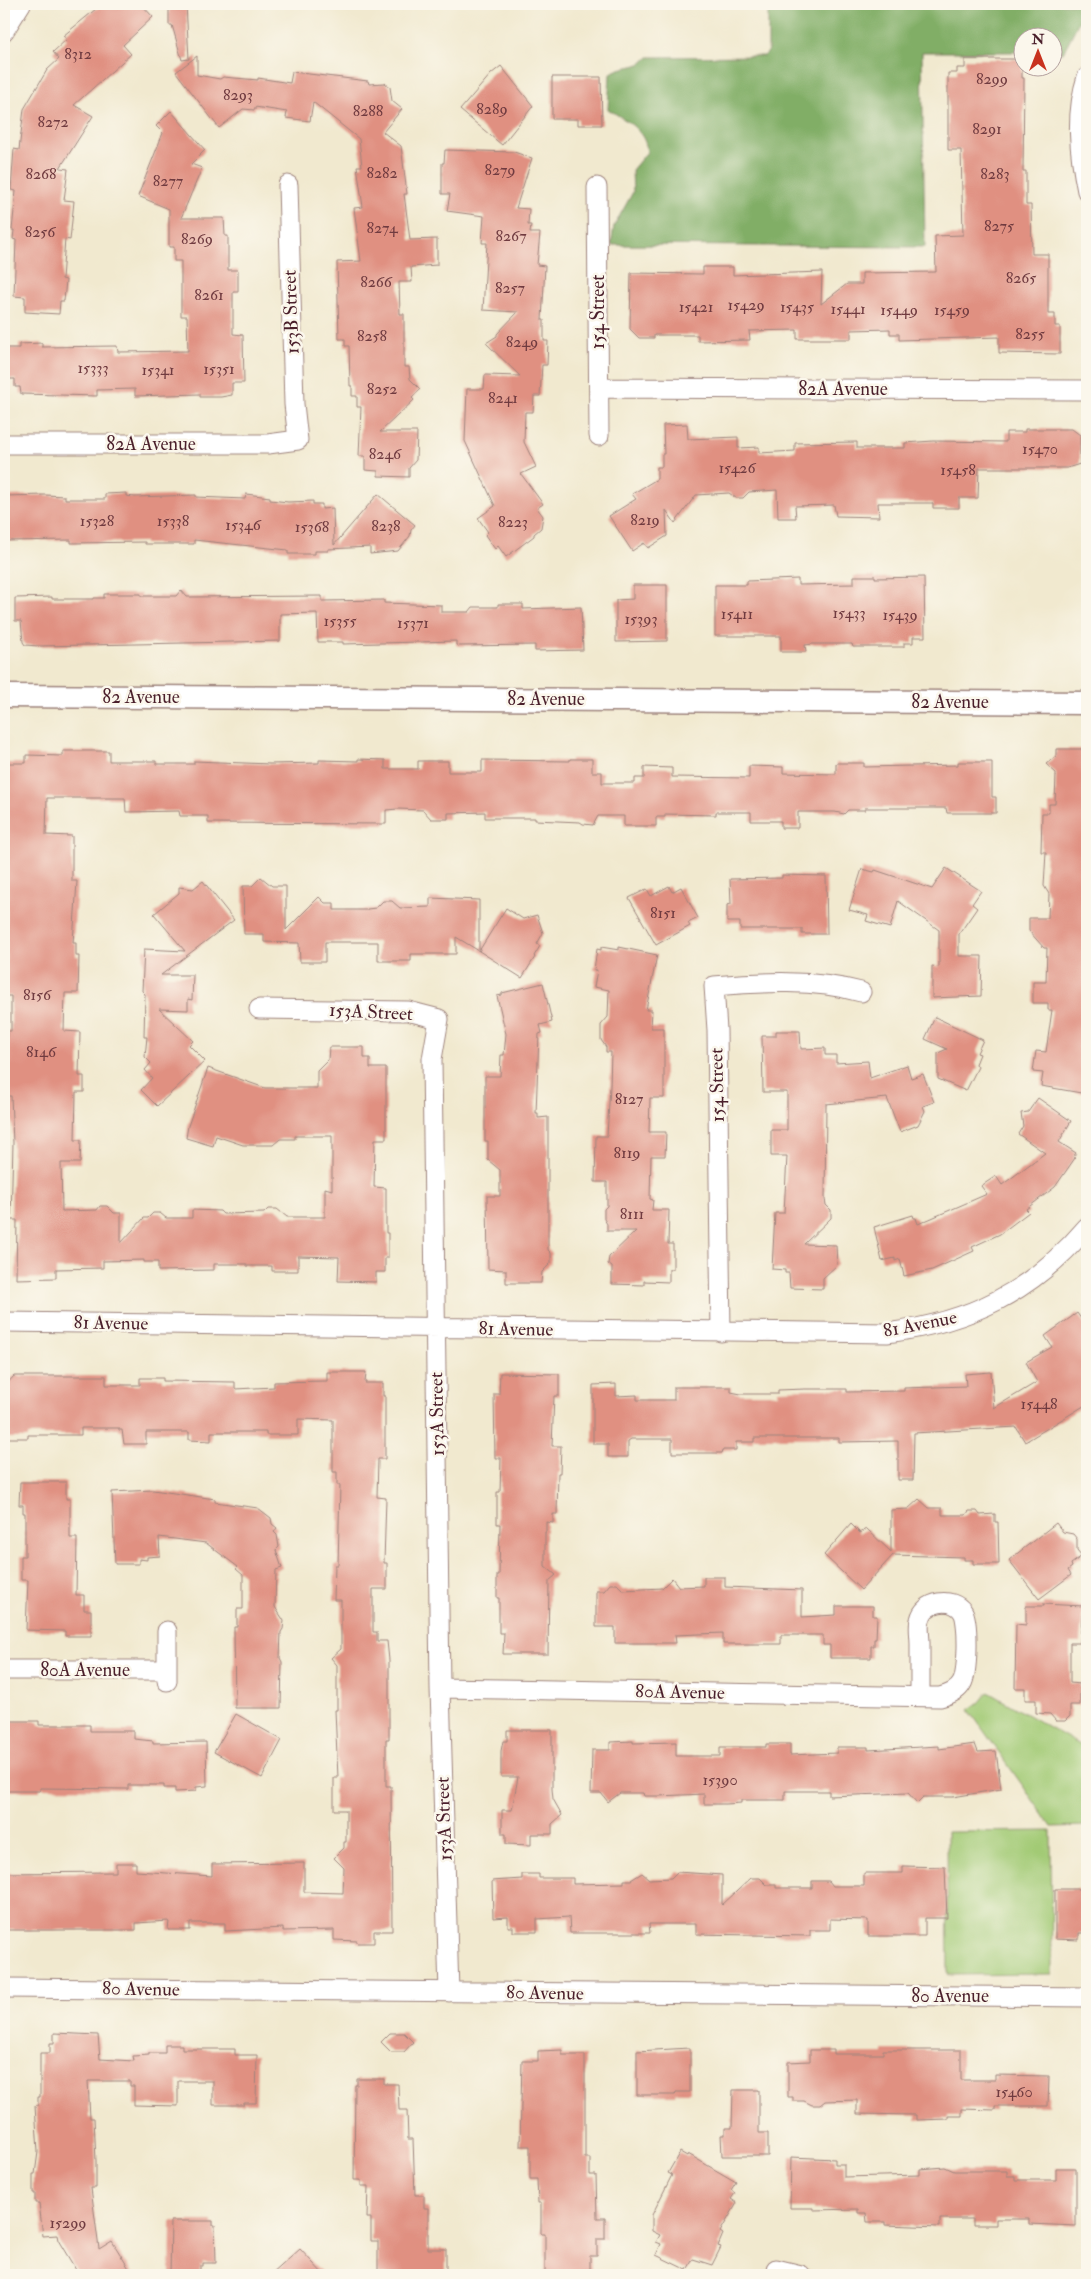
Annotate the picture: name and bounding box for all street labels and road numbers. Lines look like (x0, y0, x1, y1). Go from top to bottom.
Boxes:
street label: 153B Street (278, 269, 304, 355)
street label: 154 Street (586, 275, 610, 349)
street label: 82A Avenue (798, 377, 888, 401)
street label: 82A Avenue (106, 432, 196, 456)
street label: 82 Avenue (102, 685, 180, 709)
street label: 82 Avenue (507, 687, 585, 711)
street label: 82 Avenue (911, 690, 989, 714)
street label: 153A Street (328, 998, 414, 1026)
street label: 154 Street (704, 1047, 730, 1123)
street label: 81 Avenue (881, 1305, 959, 1343)
street label: 81 Avenue (73, 1310, 149, 1336)
street label: 81 Avenue (478, 1316, 554, 1342)
street label: 153A Street (424, 1372, 450, 1456)
street label: 80A Avenue (40, 1658, 130, 1682)
street label: 80A Avenue (635, 1679, 725, 1705)
street label: 153A Street (431, 1776, 457, 1862)
street label: 80 Avenue (102, 1976, 180, 2002)
street label: 80 Avenue (506, 1980, 584, 2006)
street label: 80 Avenue (911, 1984, 989, 2008)

